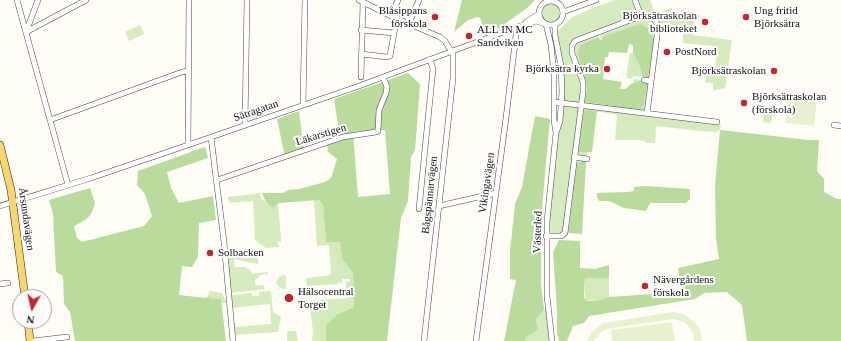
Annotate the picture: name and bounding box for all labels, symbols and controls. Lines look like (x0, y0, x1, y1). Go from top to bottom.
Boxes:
place label: Blåsippans förskola (379, 4, 427, 30)
place label: Ung fritid Björksätra (754, 4, 800, 30)
place label: Björksätraskolan biblioteket (622, 9, 697, 35)
marker: Blåsippans förskola (430, 12, 440, 22)
marker: Ung fritid Björksätra (741, 12, 751, 22)
marker: Björksätraskolan biblioteket (700, 17, 710, 27)
place label: ALL IN MC Sandviken (477, 23, 533, 49)
marker: ALL IN MC Sandviken (464, 31, 474, 41)
place label: PostNord (675, 45, 717, 59)
marker: PostNord (662, 47, 672, 57)
place label: Björksätra kyrka (525, 62, 599, 76)
marker: Björksätra kyrka (602, 64, 612, 74)
place label: Björksätraskolan (691, 64, 766, 78)
marker: Björksätraskolan (769, 66, 779, 76)
place label: Björksätraskolan (förskola) (752, 90, 827, 116)
street label: Sätragatan (232, 97, 280, 125)
marker: Björksätraskolan (förskola) (739, 98, 749, 108)
street label: Läkarstigen (294, 121, 348, 149)
street label: Vikingavägen (476, 152, 498, 214)
street label: Bågspännarvägen (419, 155, 441, 235)
street label: Årsundavägen (15, 187, 37, 251)
street label: Västerled (531, 211, 545, 253)
place label: Solbacken (218, 246, 264, 260)
marker: Solbacken (205, 248, 215, 258)
place label: Nävergårdens förskola (653, 273, 714, 299)
marker: Nävergårdens förskola (640, 281, 650, 291)
place label: Hälsocentral Torget (298, 285, 354, 311)
north arrow (12, 289, 52, 329)
marker: Hälsocentral Torget (283, 292, 295, 304)
text: N (26, 313, 35, 326)

